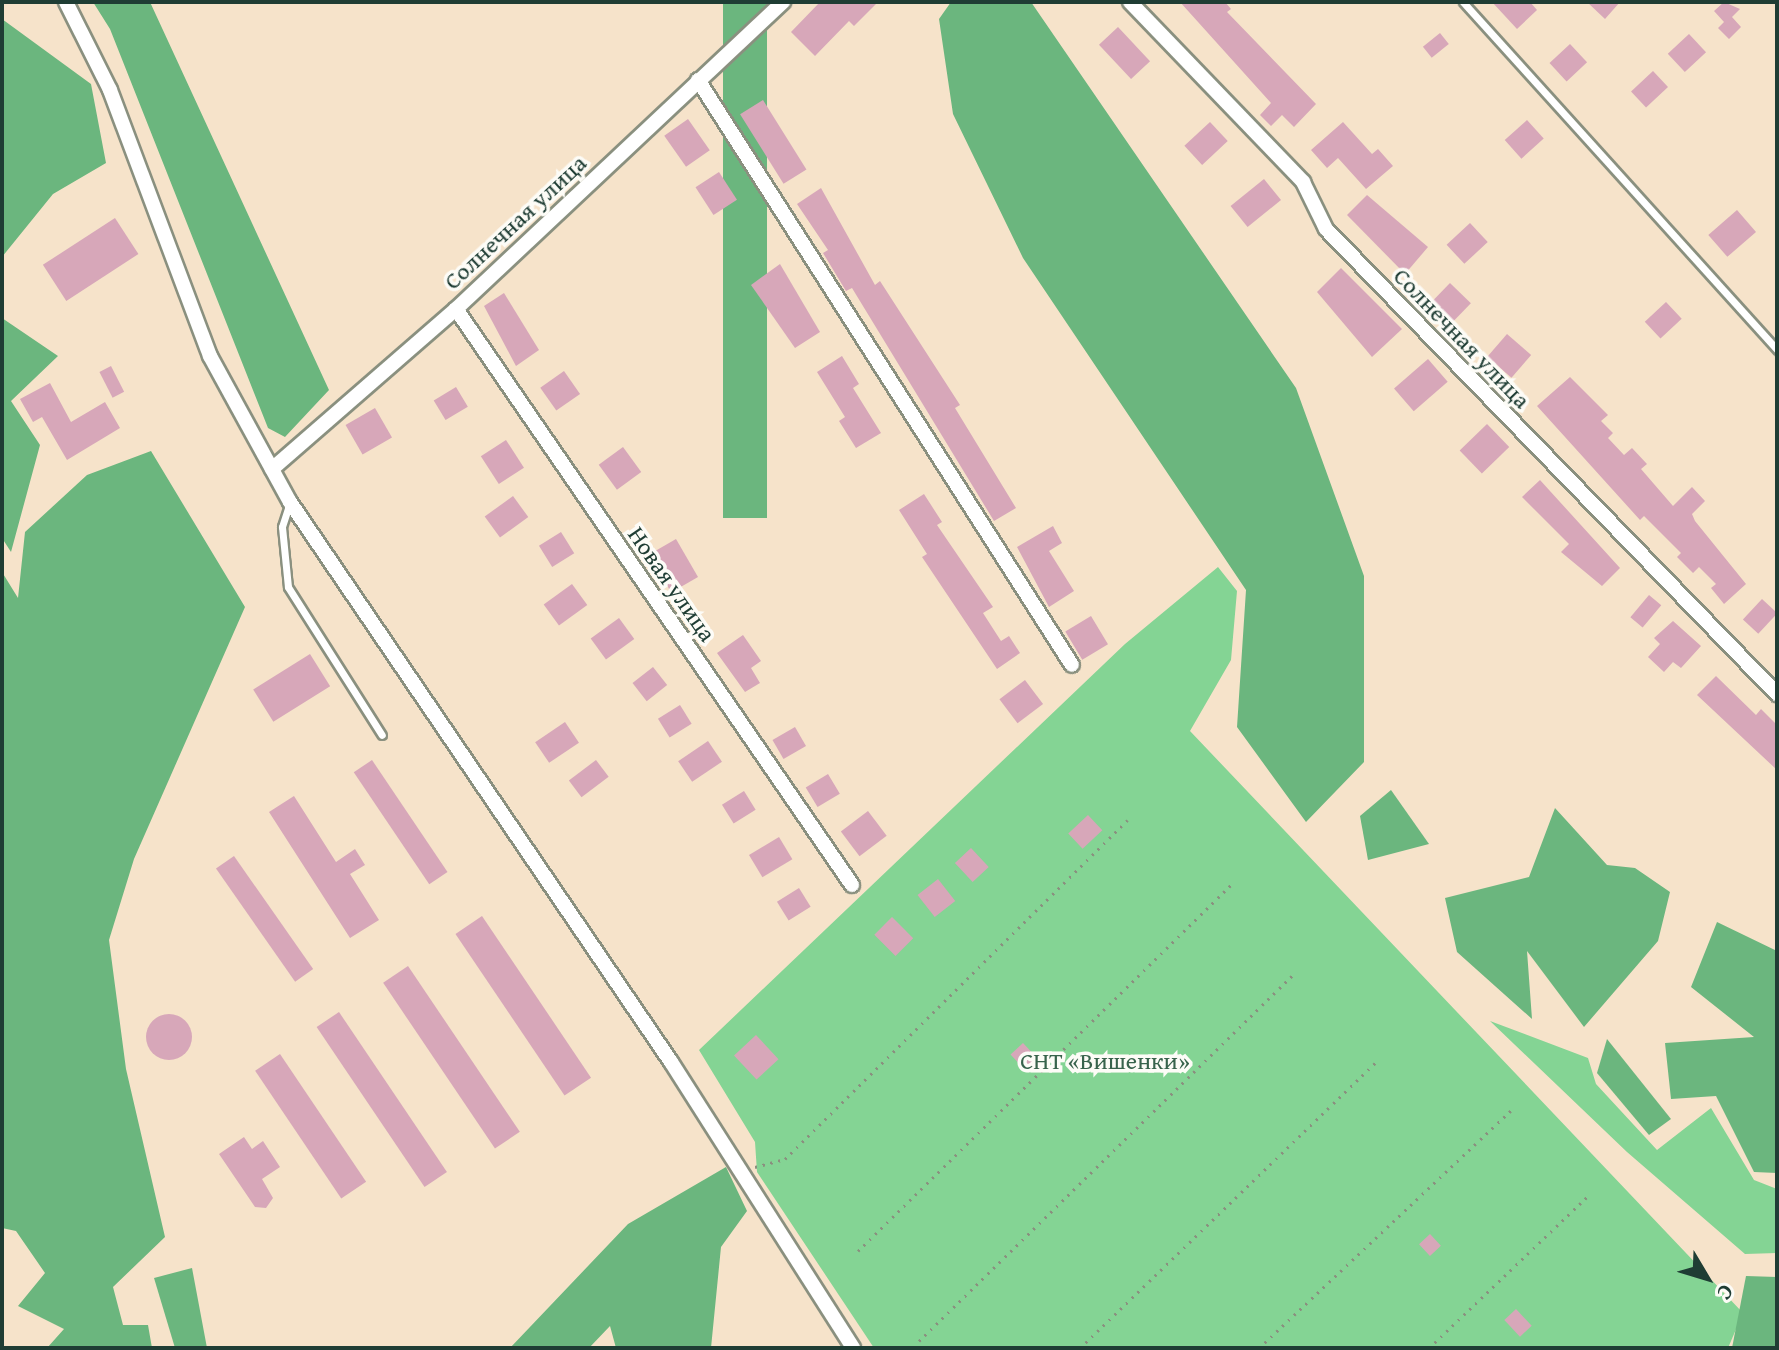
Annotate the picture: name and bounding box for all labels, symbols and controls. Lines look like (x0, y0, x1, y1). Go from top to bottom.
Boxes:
street label: Солнечная улица (438, 149, 592, 295)
street label: Солнечная улица (1388, 262, 1536, 414)
street label: Новая улица (622, 521, 722, 647)
park label: СНТ «Вишенки» (1020, 1047, 1190, 1075)
north arrow (1667, 1238, 1747, 1318)
text: С (1709, 1278, 1742, 1308)

